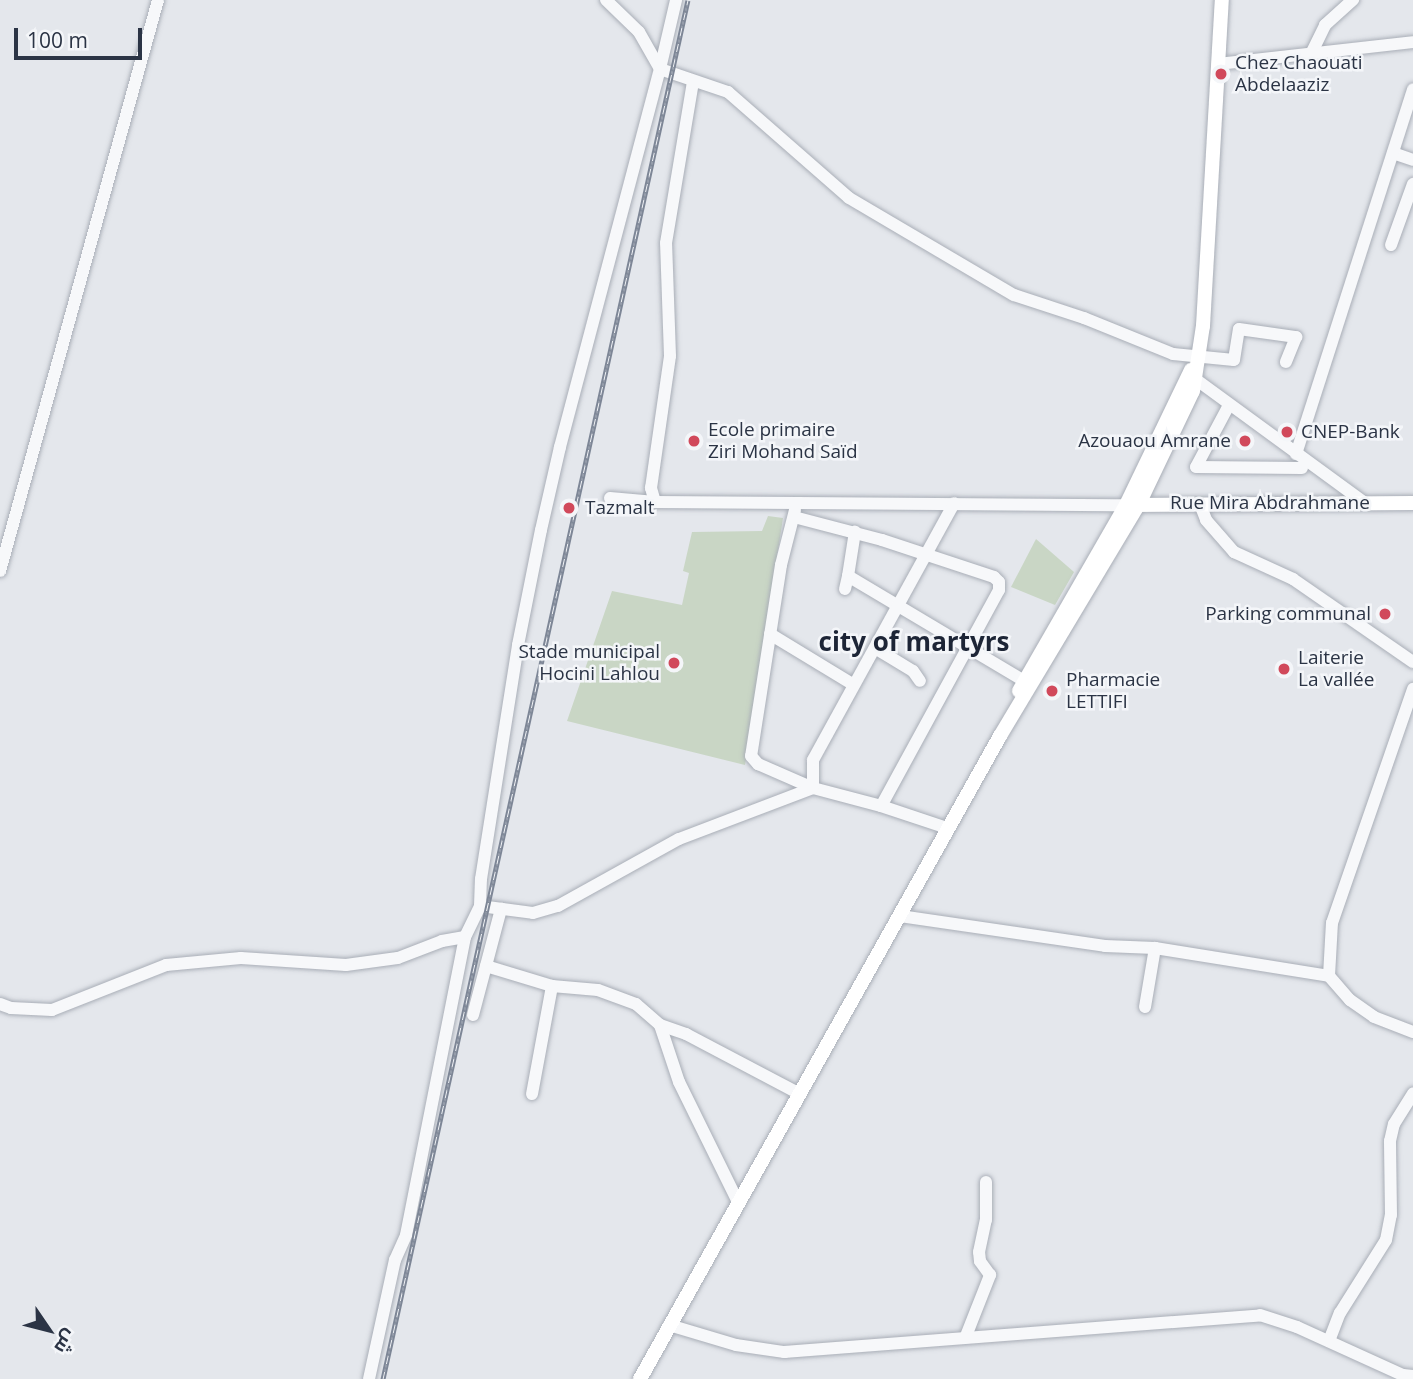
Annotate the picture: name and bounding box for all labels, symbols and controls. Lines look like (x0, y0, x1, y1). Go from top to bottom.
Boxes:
scale bar (18, 14, 145, 58)
text: 100 m (27, 26, 88, 54)
place label: Chez Chaouati Abdelaaziz (1235, 52, 1363, 96)
marker: Chez Chaouati Abdelaaziz (1213, 66, 1229, 82)
place label: Ecole primaire Ziri Mohand Saïd (708, 419, 858, 463)
place label: CNEP-Bank (1301, 421, 1400, 443)
marker: CNEP-Bank (1279, 424, 1295, 440)
place label: Azouaou Amrane (1078, 430, 1231, 452)
marker: Ecole primaire Ziri Mohand Saïd (686, 433, 702, 449)
marker: Azouaou Amrane (1237, 433, 1253, 449)
street label: Rue Mira Abdrahmane (1170, 492, 1370, 514)
place label: Tazmalt (585, 497, 655, 519)
marker: Tazmalt (559, 498, 579, 518)
place label: Parking communal (1205, 603, 1371, 625)
marker: Parking communal (1377, 606, 1393, 622)
district label: city of martyrs (819, 626, 1009, 658)
place label: Stade municipal Hocini Lahlou (518, 641, 660, 685)
place label: Laiterie La vallée (1298, 647, 1374, 691)
marker: Stade municipal Hocini Lahlou (666, 655, 682, 671)
marker: Laiterie La vallée (1276, 661, 1292, 677)
place label: Pharmacie LETTIFI (1066, 669, 1160, 713)
marker: Pharmacie LETTIFI (1044, 683, 1060, 699)
north arrow (14, 1295, 84, 1365)
text: ش (49, 1325, 84, 1359)

